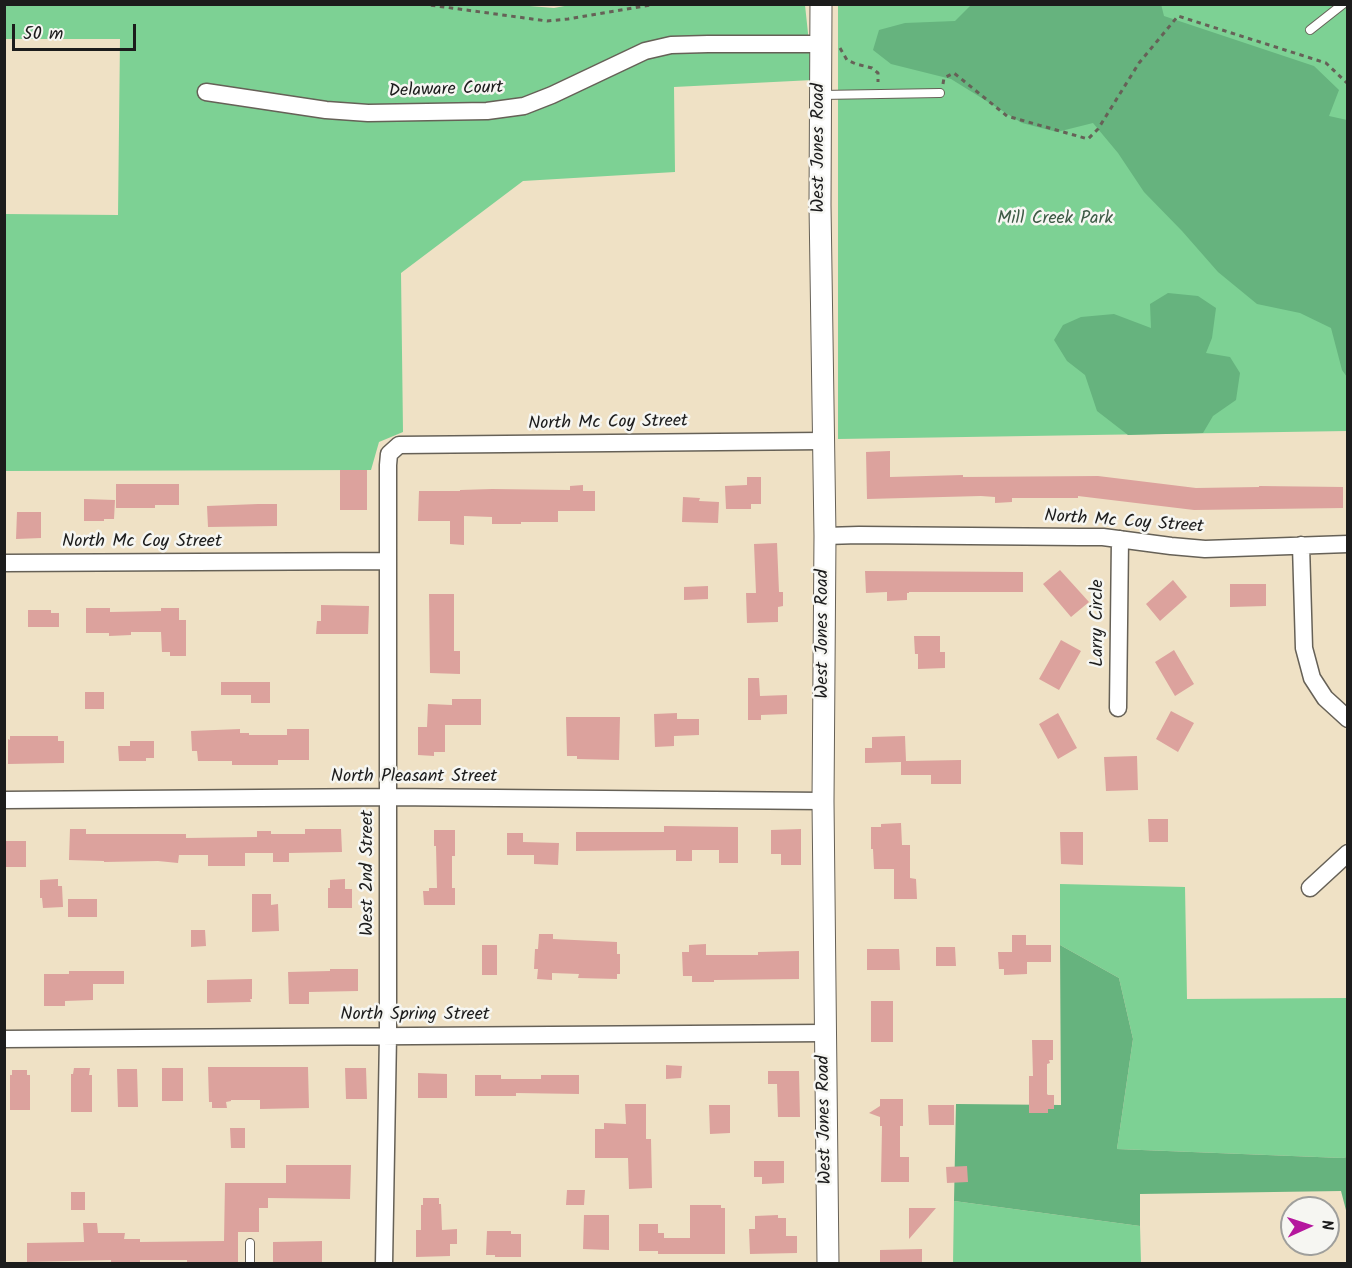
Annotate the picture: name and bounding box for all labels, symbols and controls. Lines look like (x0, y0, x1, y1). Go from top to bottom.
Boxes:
scale bar (15, 12, 140, 50)
text: 50 m (23, 20, 63, 49)
street label: Delaware Court (388, 78, 504, 104)
street label: West Jones Road (809, 83, 831, 213)
park label: Mill Creek Park (997, 209, 1113, 231)
street label: North Mc Coy Street (528, 412, 688, 436)
street label: North Mc Coy Street (1044, 507, 1204, 539)
street label: North Mc Coy Street (62, 532, 222, 554)
street label: West Jones Road (813, 569, 835, 699)
street label: Larry Circle (1088, 579, 1110, 667)
street label: North Pleasant Street (331, 767, 497, 789)
street label: West 2nd Street (358, 810, 380, 936)
street label: North Spring Street (340, 1005, 490, 1027)
street label: West Jones Road (814, 1055, 838, 1185)
north arrow (1280, 1196, 1340, 1256)
text: N (1314, 1219, 1339, 1231)

